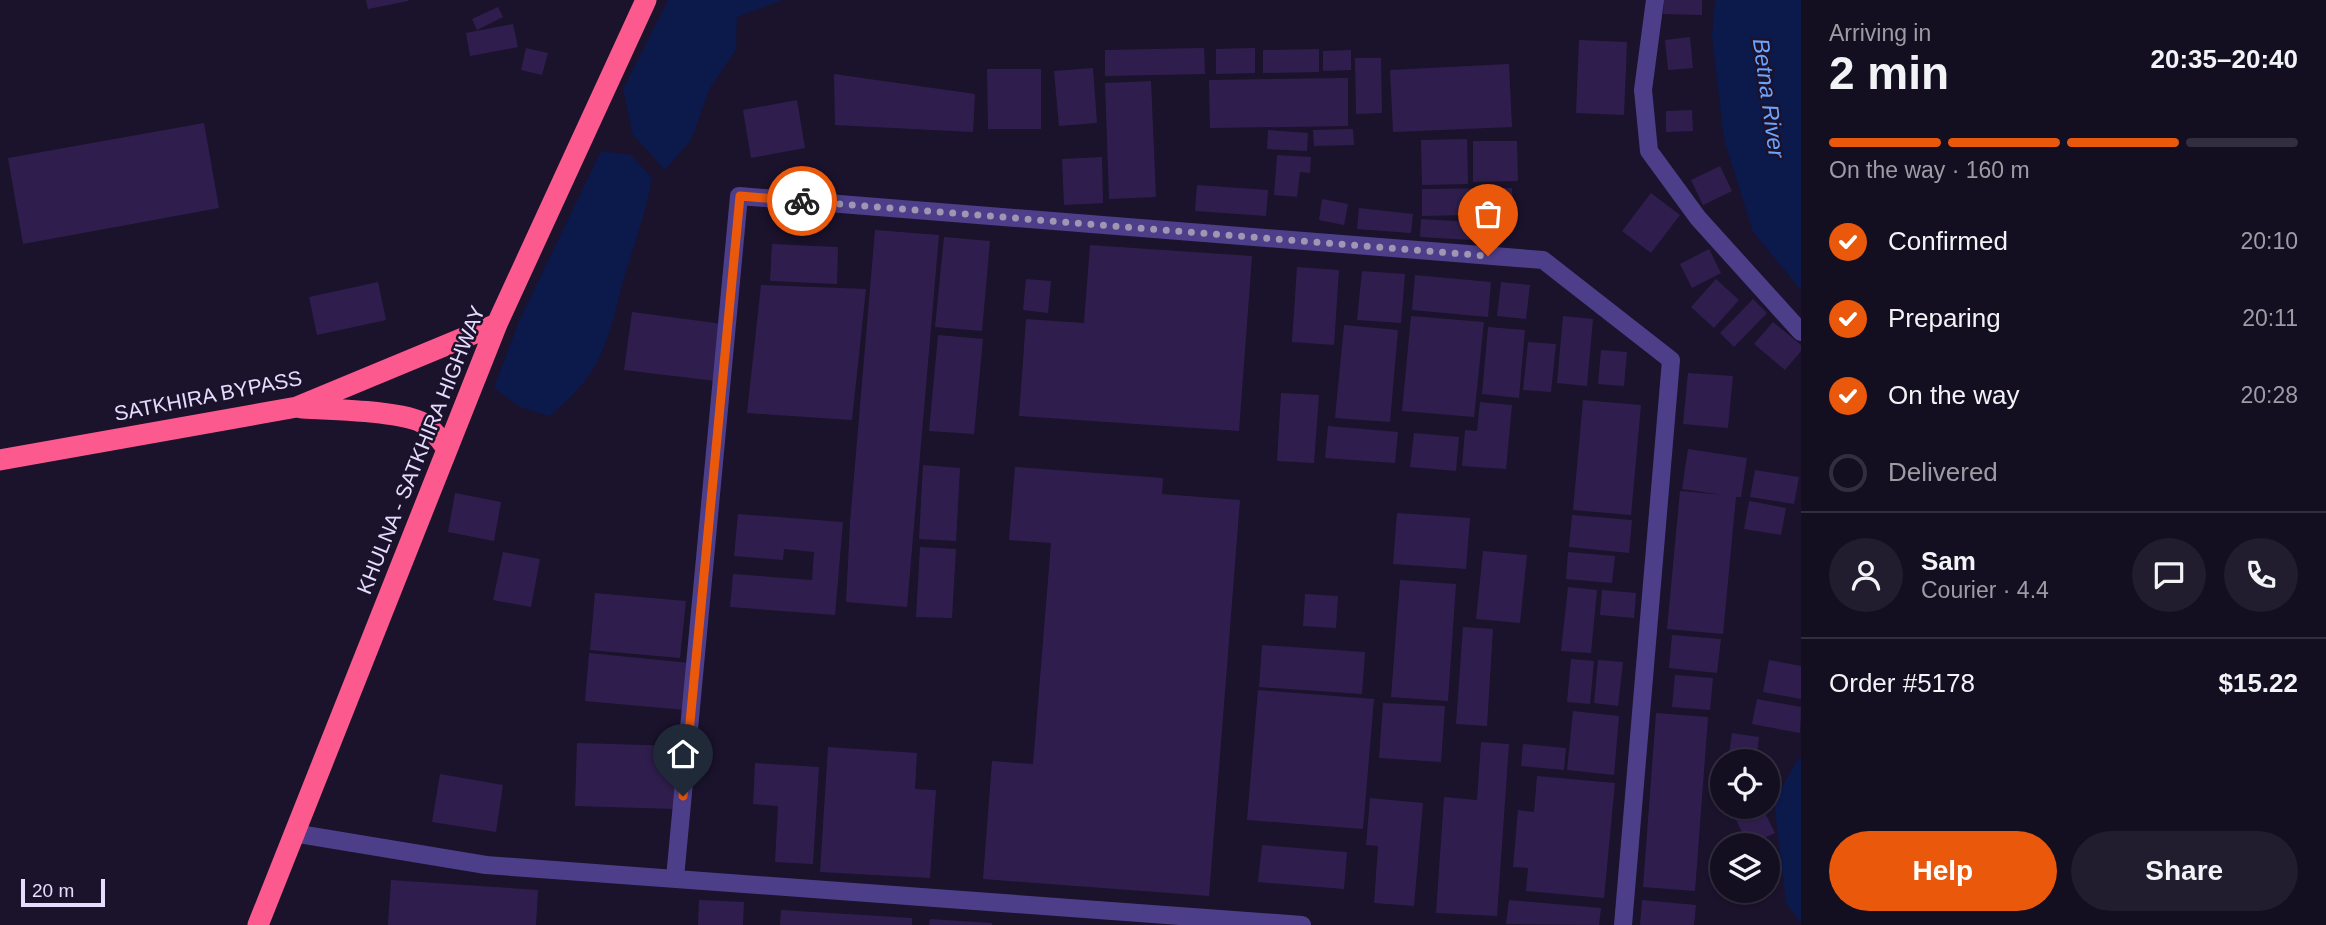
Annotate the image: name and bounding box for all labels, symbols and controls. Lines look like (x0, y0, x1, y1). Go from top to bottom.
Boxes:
text: Arriving in (1829, 20, 1931, 46)
water label: Betna River (1748, 37, 1790, 161)
text: 20:35–20:40 (2151, 44, 2298, 74)
text: 2 min (1829, 47, 1949, 99)
text: On the way · 160 m (1829, 157, 2030, 183)
courier (767, 166, 837, 236)
icon: bike (783, 182, 821, 220)
pin (1458, 184, 1518, 256)
icon: bag (1469, 195, 1507, 233)
icon: check (1829, 223, 1867, 261)
text: Confirmed (1888, 226, 2008, 256)
text: 20:10 (2240, 228, 2298, 254)
icon: check (1829, 300, 1867, 338)
street label: KHULNA - SATKHIRA HIGHWAY (352, 302, 489, 597)
text: Preparing (1888, 303, 2001, 333)
text: 20:11 (2242, 305, 2298, 331)
street label: SATKHIRA BYPASS (112, 366, 304, 425)
icon: check (1829, 377, 1867, 415)
text: On the way (1888, 380, 2020, 410)
text: 20:28 (2240, 382, 2298, 408)
text: Delivered (1888, 457, 1998, 487)
button: person (1829, 538, 1903, 612)
button: chat (2132, 538, 2206, 612)
button: phone (2224, 538, 2298, 612)
text: Sam (1921, 546, 1976, 576)
text: Courier · 4.4 (1921, 577, 2049, 603)
text: Order #5178 (1829, 668, 1975, 698)
text: $15.22 (2218, 668, 2298, 698)
pin (653, 724, 713, 796)
icon: home (664, 735, 702, 773)
map controls (1710, 749, 1780, 903)
button: locate (1710, 749, 1780, 819)
button: Help (1829, 831, 2057, 911)
button: Share (2071, 831, 2298, 911)
button: layers (1710, 833, 1780, 903)
scale bar (21, 876, 105, 908)
text: 20 m (32, 880, 74, 901)

